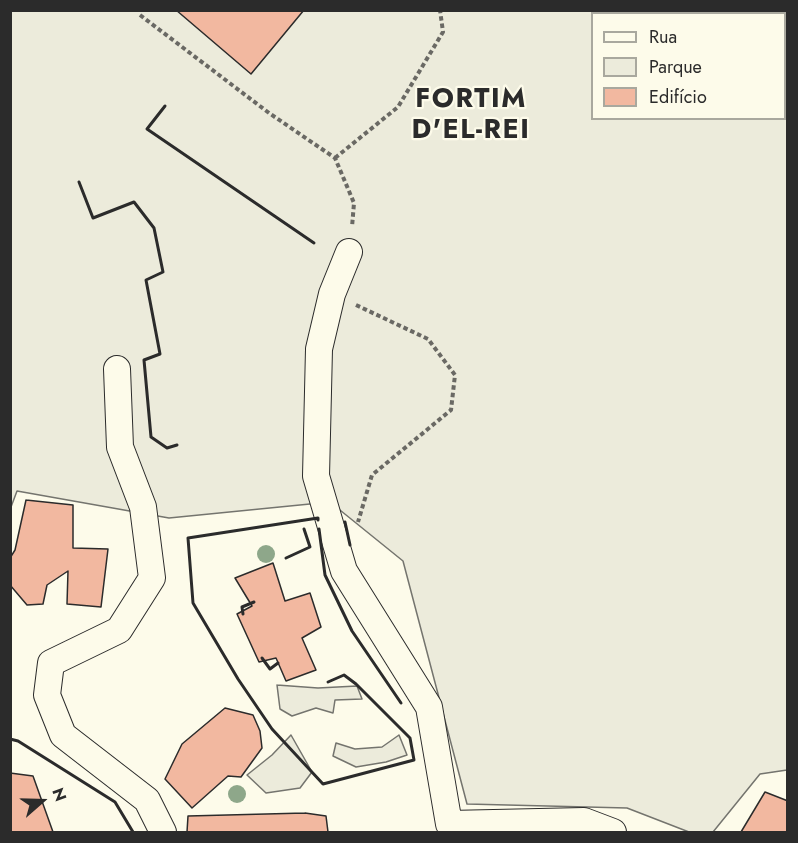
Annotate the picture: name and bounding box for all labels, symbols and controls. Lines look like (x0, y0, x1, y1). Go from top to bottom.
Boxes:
legend (591, 12, 786, 120)
text: Rua (649, 24, 677, 50)
text: Parque (649, 54, 702, 80)
district label: FORTIM D'EL-REI (411, 84, 531, 147)
text: Edifício (649, 84, 707, 110)
north arrow (12, 771, 72, 831)
text: N (46, 785, 72, 805)

